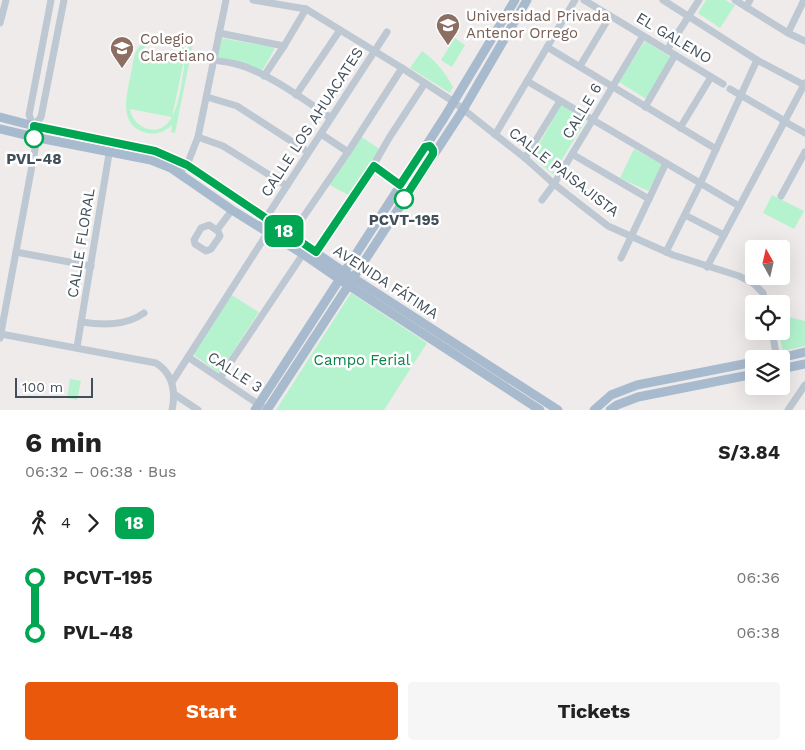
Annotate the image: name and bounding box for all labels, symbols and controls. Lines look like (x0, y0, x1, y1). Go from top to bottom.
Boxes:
place label: Universidad Privada Antenor Orrego (466, 7, 610, 42)
street label: EL GALENO (633, 8, 715, 68)
school or university icon: Universidad Privada Antenor Orrego (435, 12, 461, 46)
place label: Colegio Claretiano (140, 30, 215, 65)
school or university icon: Colegio Claretiano (109, 35, 135, 69)
street label: CALLE LOS AHUACATES (257, 44, 367, 200)
street label: CALLE 6 (558, 80, 606, 142)
street label: CALLE PAISAJISTA (505, 123, 623, 221)
marker: PVL-48 (24, 128, 44, 148)
place label: PVL-48 (6, 150, 62, 168)
street label: CALLE FLORAL (63, 187, 99, 299)
marker: PCVT-195 (394, 189, 414, 209)
place label: PCVT-195 (369, 211, 440, 229)
line badge: 18 (262, 215, 306, 247)
text: 18 (274, 220, 294, 241)
north arrow (745, 240, 790, 285)
map controls (745, 240, 790, 395)
street label: AVENIDA FÁTIMA (330, 241, 442, 323)
button: locate (745, 295, 790, 340)
street label: CALLE 3 (204, 348, 266, 396)
button: layers (745, 350, 790, 395)
park label: Campo Ferial (314, 351, 411, 369)
scale bar (15, 375, 92, 398)
text: 100 m (22, 379, 63, 395)
text: 6 min (25, 426, 102, 459)
text: S/3.84 (718, 441, 780, 464)
text: 06:32 – 06:38 · Bus (25, 462, 177, 481)
icon: walk (25, 509, 53, 537)
icon: forward (79, 509, 107, 537)
text: 18 (125, 512, 144, 533)
text: 4 (61, 513, 71, 532)
text: PCVT-195 (63, 566, 153, 589)
text: 06:36 (737, 568, 780, 587)
text: PVL-48 (63, 621, 133, 644)
text: 06:38 (736, 623, 780, 642)
button: Start (25, 682, 398, 740)
button: Tickets (408, 682, 780, 740)

